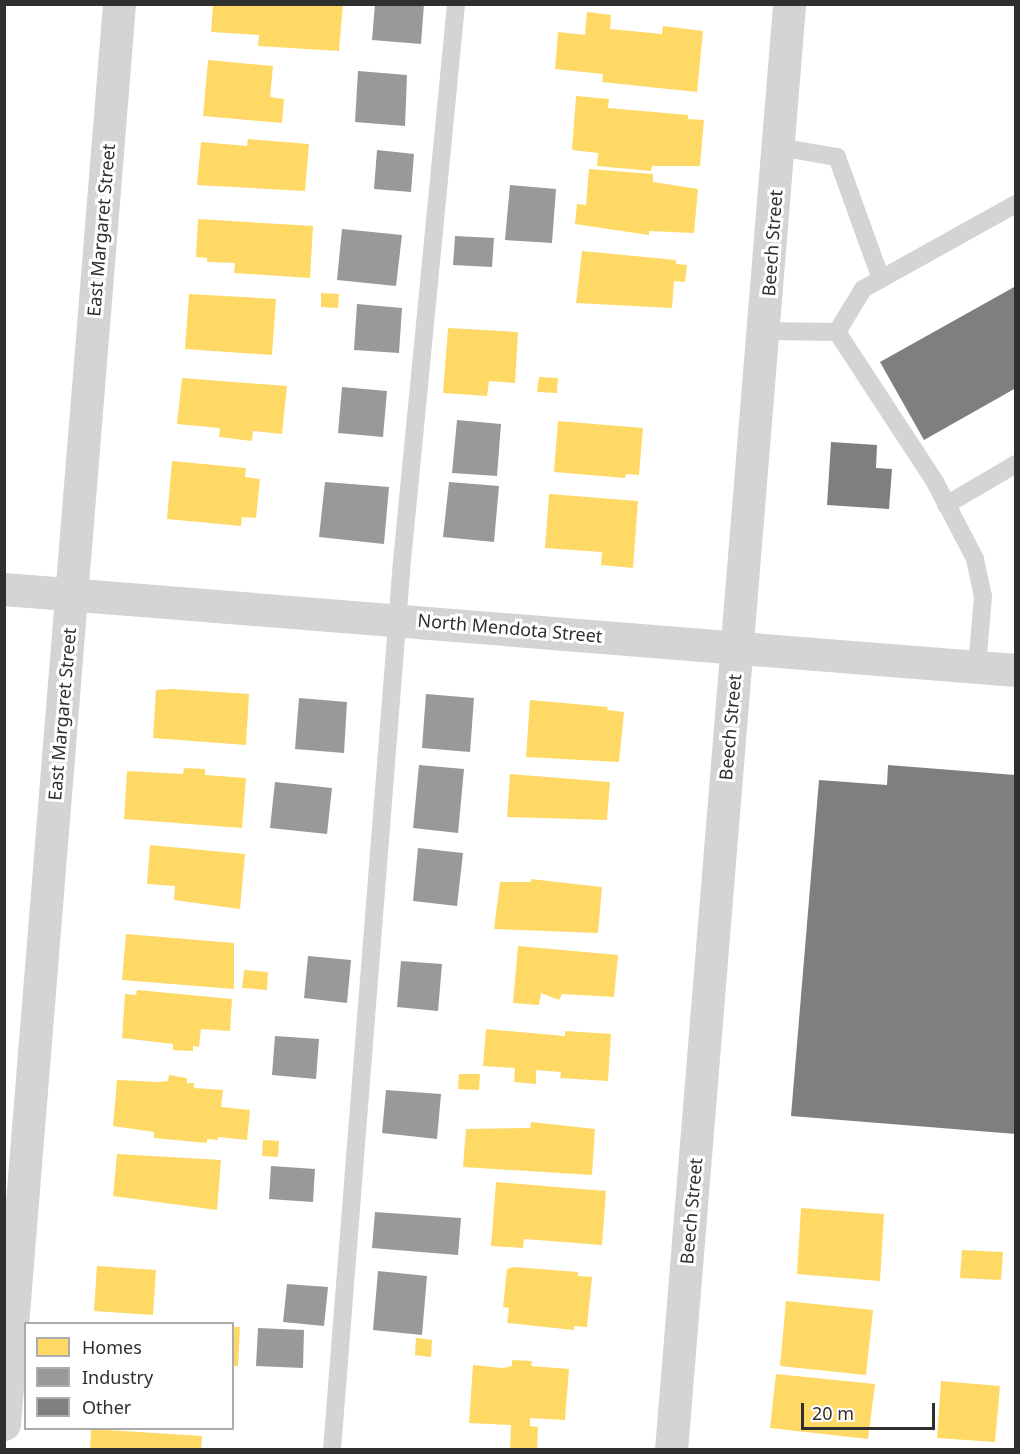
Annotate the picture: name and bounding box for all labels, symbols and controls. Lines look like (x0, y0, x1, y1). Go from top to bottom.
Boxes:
street label: East Margaret Street (83, 143, 119, 317)
street label: Beech Street (758, 189, 786, 297)
street label: North Mendota Street (417, 609, 603, 647)
street label: East Margaret Street (44, 627, 80, 801)
street label: Beech Street (715, 673, 745, 781)
street label: Beech Street (676, 1157, 706, 1265)
legend (24, 1322, 234, 1430)
text: Homes (82, 1335, 142, 1359)
text: Industry (82, 1365, 153, 1389)
scale bar (804, 1391, 938, 1429)
text: Other (82, 1395, 131, 1419)
text: 20 m (812, 1401, 854, 1425)

